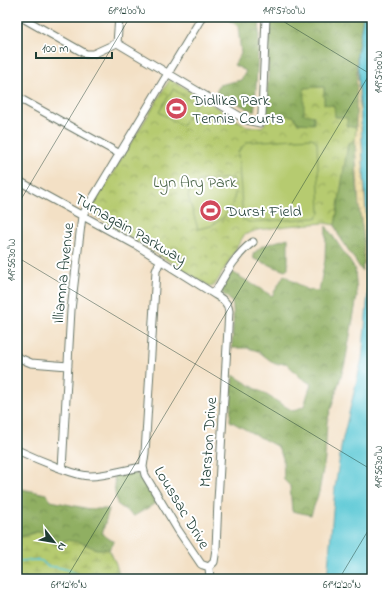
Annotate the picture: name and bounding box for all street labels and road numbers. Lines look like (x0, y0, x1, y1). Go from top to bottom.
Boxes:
street label: Turnagain Parkway (69, 188, 191, 272)
street label: Illiamna Avenue (47, 221, 81, 325)
street label: Marston Drive (194, 395, 224, 488)
street label: Loussac Drive (147, 462, 216, 555)

